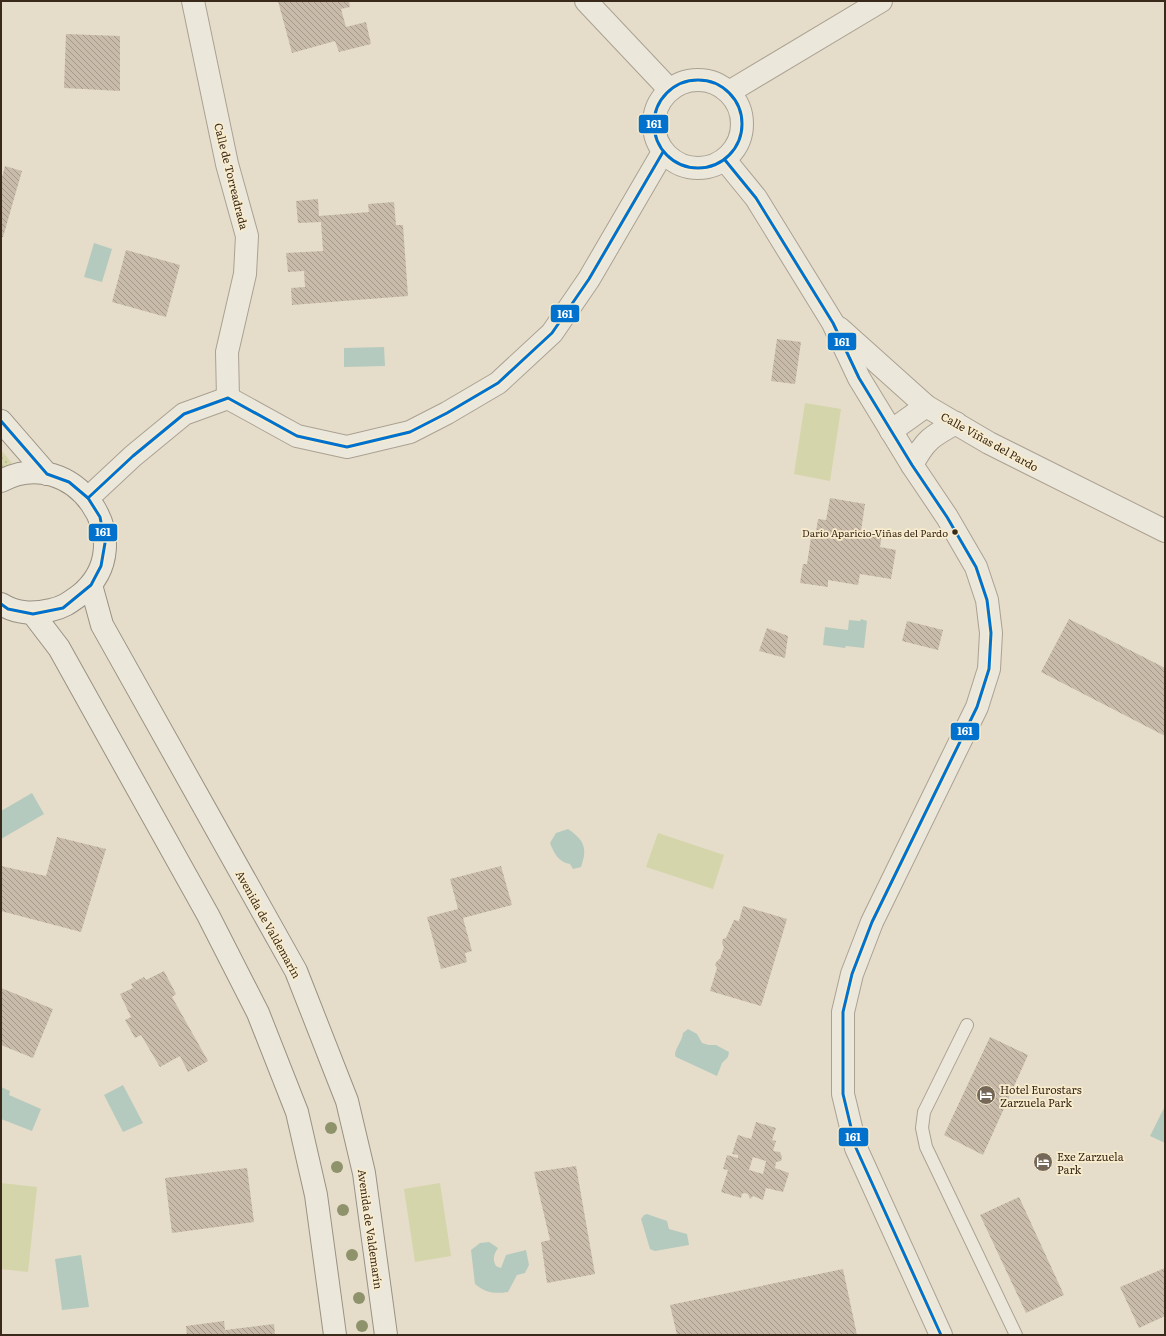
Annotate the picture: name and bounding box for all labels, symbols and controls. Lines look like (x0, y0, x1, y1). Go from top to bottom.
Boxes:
line badge: 161 (638, 114, 669, 134)
text: 161 (646, 115, 662, 131)
street label: Calle de Torreadrada (211, 121, 253, 231)
line badge: 161 (550, 304, 580, 323)
text: 161 (557, 305, 573, 321)
line badge: 161 (827, 332, 857, 351)
text: 161 (834, 333, 850, 349)
street label: Calle Viñas del Pardo (938, 408, 1042, 474)
line badge: 161 (88, 523, 118, 542)
text: 161 (95, 523, 111, 539)
place label: Darío Aparicio-Viñas del Pardo (802, 525, 948, 540)
marker: Darío Aparicio-Viñas del Pardo (950, 527, 960, 537)
line badge: 161 (950, 722, 980, 741)
text: 161 (957, 722, 973, 738)
street label: Avenida de Valdemarín (233, 867, 305, 981)
place label: Hotel Eurostars Zarzuela Park (1000, 1081, 1082, 1110)
hotel icon: Hotel Eurostars Zarzuela Park (975, 1084, 997, 1106)
line badge: 161 (838, 1127, 869, 1147)
text: 161 (845, 1128, 861, 1144)
place label: Exe Zarzuela Park (1057, 1148, 1124, 1177)
hotel icon: Exe Zarzuela Park (1032, 1151, 1054, 1173)
street label: Avenida de Valdemarín (355, 1168, 387, 1290)

